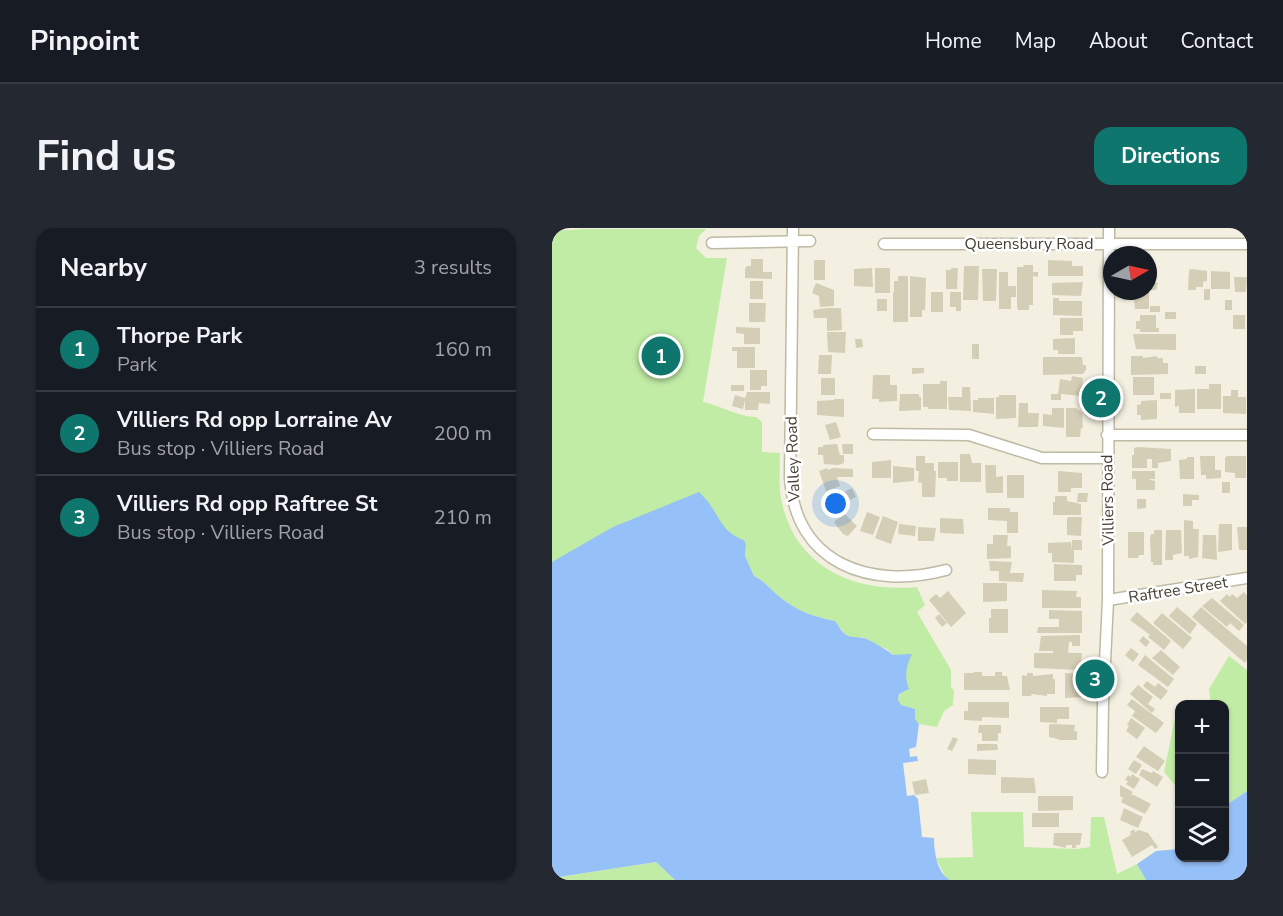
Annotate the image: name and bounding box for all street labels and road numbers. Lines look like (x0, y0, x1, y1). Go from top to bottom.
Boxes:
street label: Queensbury Road (964, 233, 1094, 255)
street label: Valley Road (781, 416, 806, 503)
street label: Villiers Road (1096, 454, 1120, 547)
street label: Raftree Street (1127, 571, 1230, 609)

